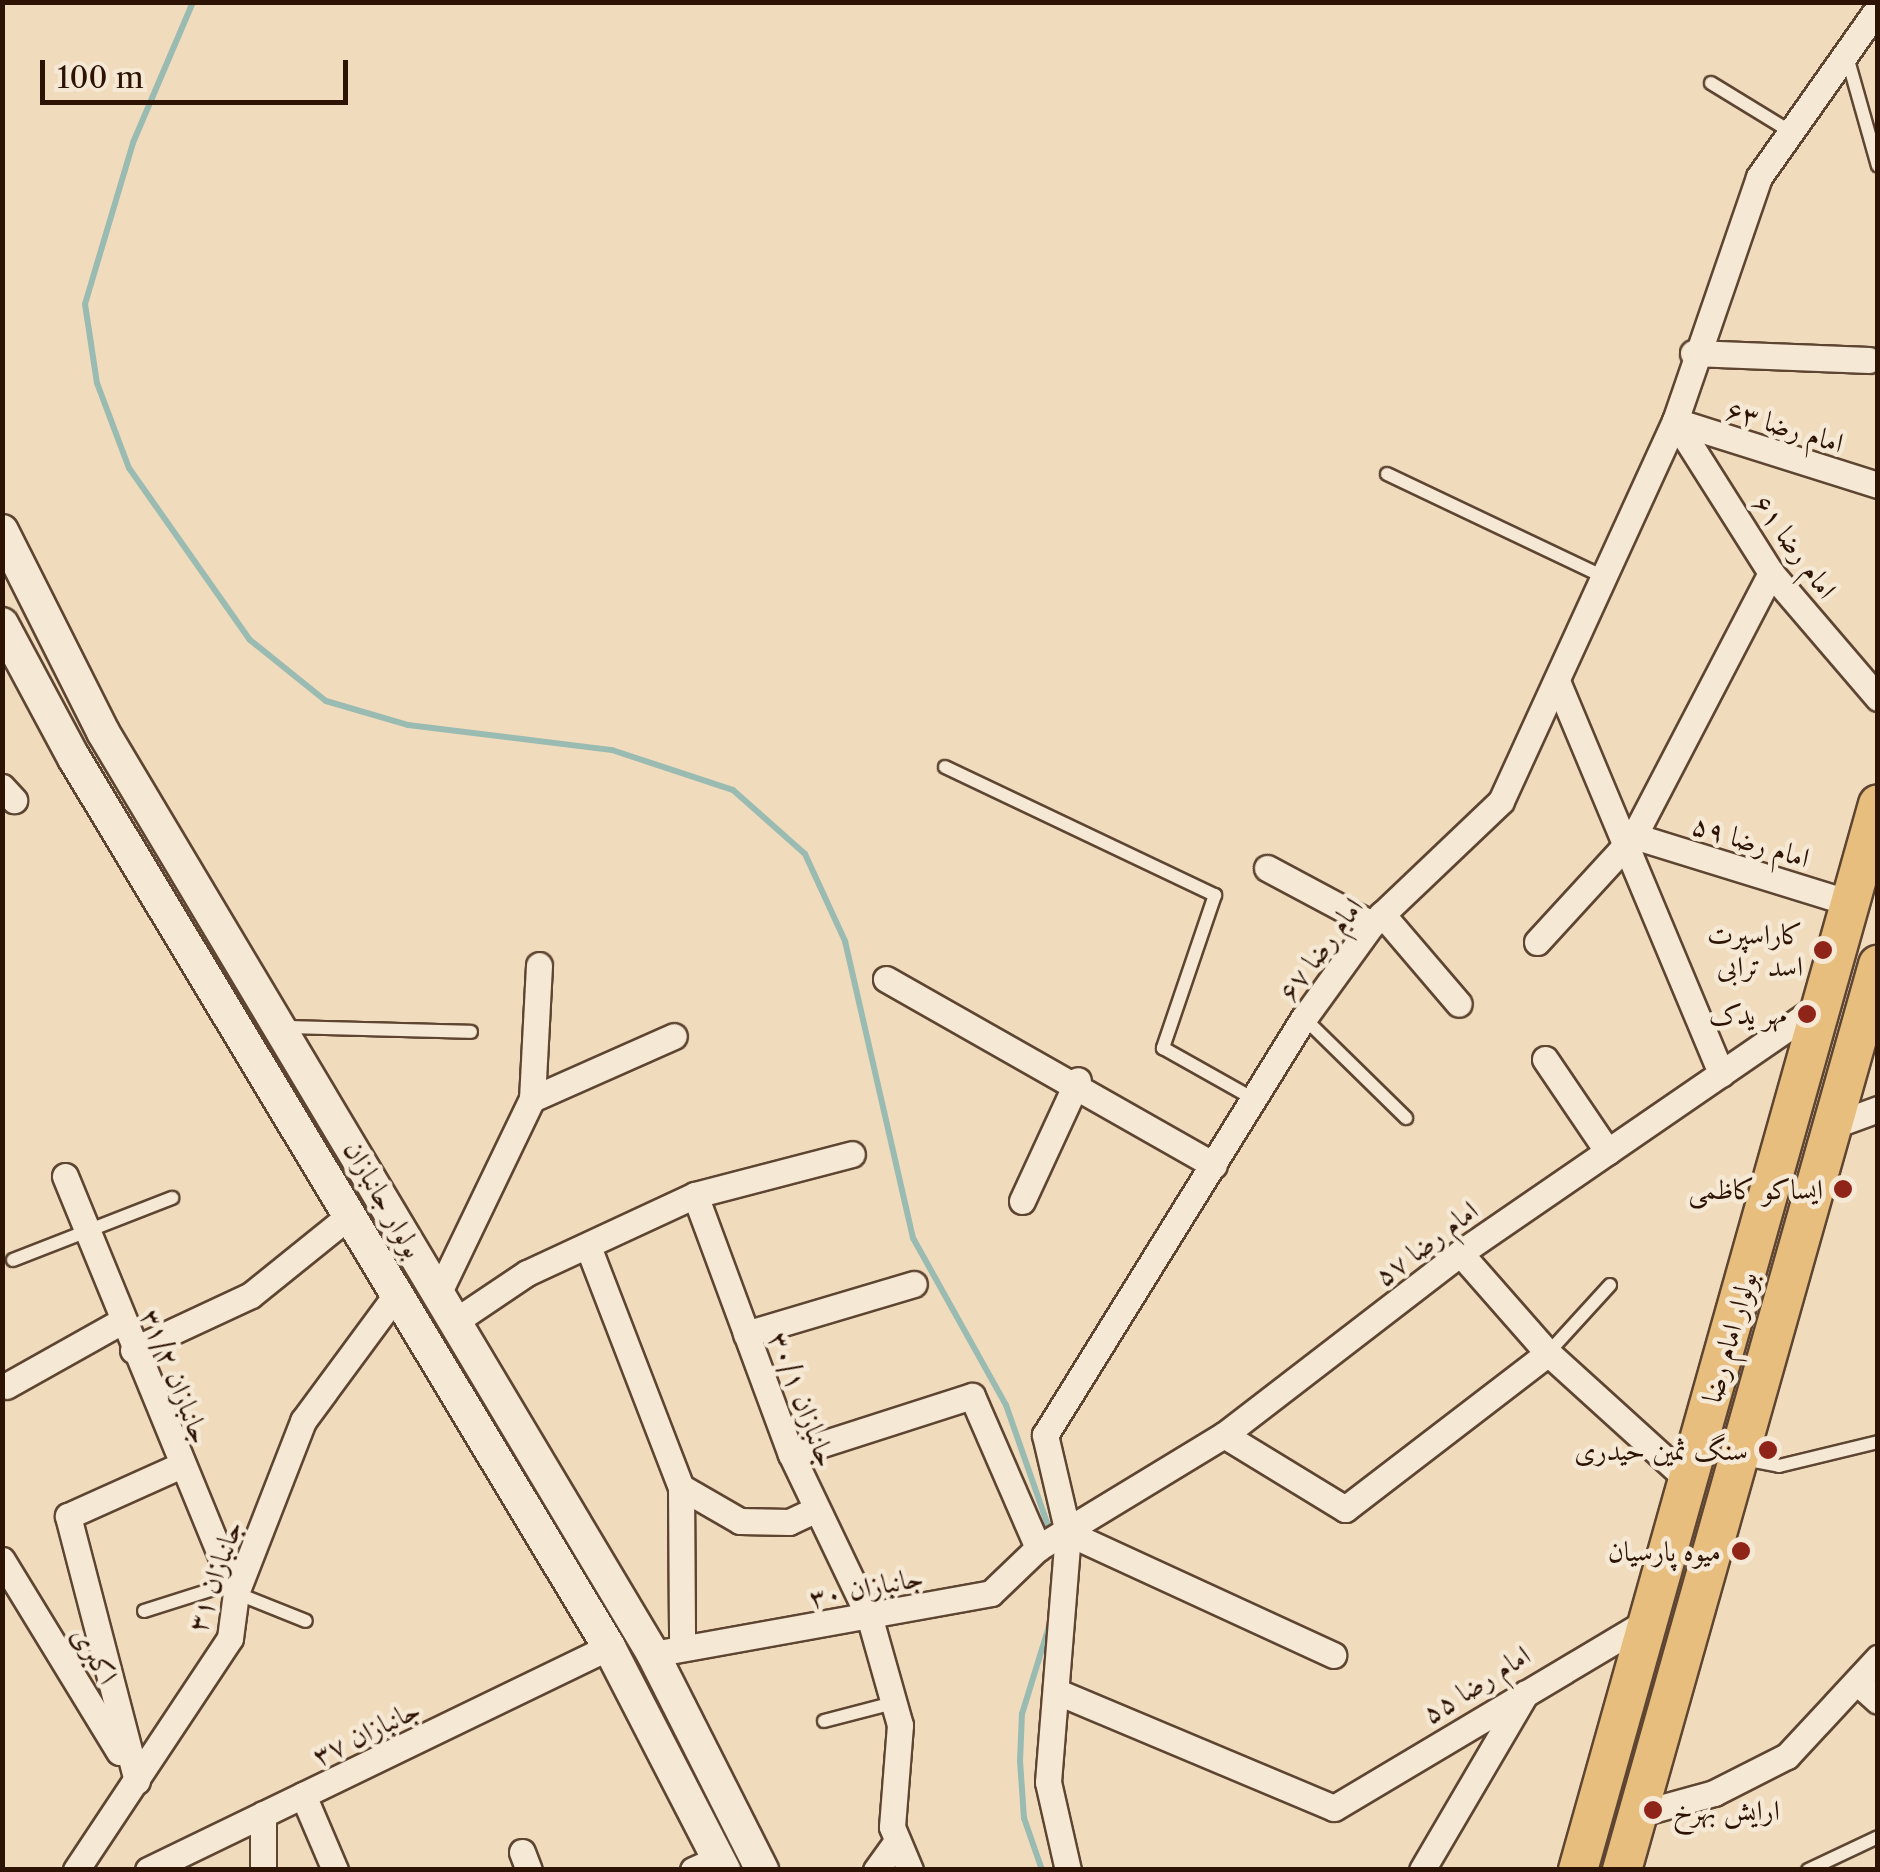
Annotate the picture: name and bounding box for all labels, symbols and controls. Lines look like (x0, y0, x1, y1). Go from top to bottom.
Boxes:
scale bar (45, 40, 352, 102)
text: 100 m (57, 59, 144, 96)
street label: امام رضا ۶۳ (1722, 392, 1848, 460)
street label: امام رضا ۶۱ (1746, 487, 1844, 605)
street label: امام رضا ۵۹ (1688, 807, 1814, 875)
street label: امام رضا ۶۷ (1270, 891, 1370, 1007)
place label: کاراسپرت اسد ترابی (1707, 917, 1803, 983)
marker: کاراسپرت اسد ترابی (1812, 939, 1834, 961)
place label: مهر یدک (1709, 997, 1787, 1031)
marker: مهر یدک (1796, 1003, 1818, 1025)
street label: بولوار جانبازان (337, 1134, 431, 1264)
place label: ایساکو کاظمی (1688, 1172, 1823, 1206)
marker: ایساکو کاظمی (1832, 1178, 1854, 1200)
street label: امام رضا ۵۷ (1368, 1193, 1484, 1293)
street label: بولوار امام رضا (1694, 1268, 1764, 1406)
street label: جانبازان ۳۱/۲ (134, 1304, 218, 1448)
street label: جانبازان ۳۰/۱ (762, 1327, 844, 1471)
place label: سنگ ثمین حیدری (1574, 1433, 1748, 1467)
marker: سنگ ثمین حیدری (1757, 1439, 1779, 1461)
street label: جانبازان ۳۱ (179, 1516, 249, 1636)
place label: میوه پارسیان (1608, 1534, 1721, 1568)
marker: میوه پارسیان (1730, 1540, 1752, 1562)
street label: جانبازان ۳۰ (806, 1559, 926, 1615)
street label: اکبری (65, 1620, 125, 1690)
street label: امام رضا ۵۵ (1416, 1638, 1536, 1730)
street label: جانبازان ۳۷ (307, 1692, 425, 1772)
place label: ارایش بهرخ (1673, 1793, 1780, 1827)
marker: ارایش بهرخ (1642, 1799, 1664, 1821)

